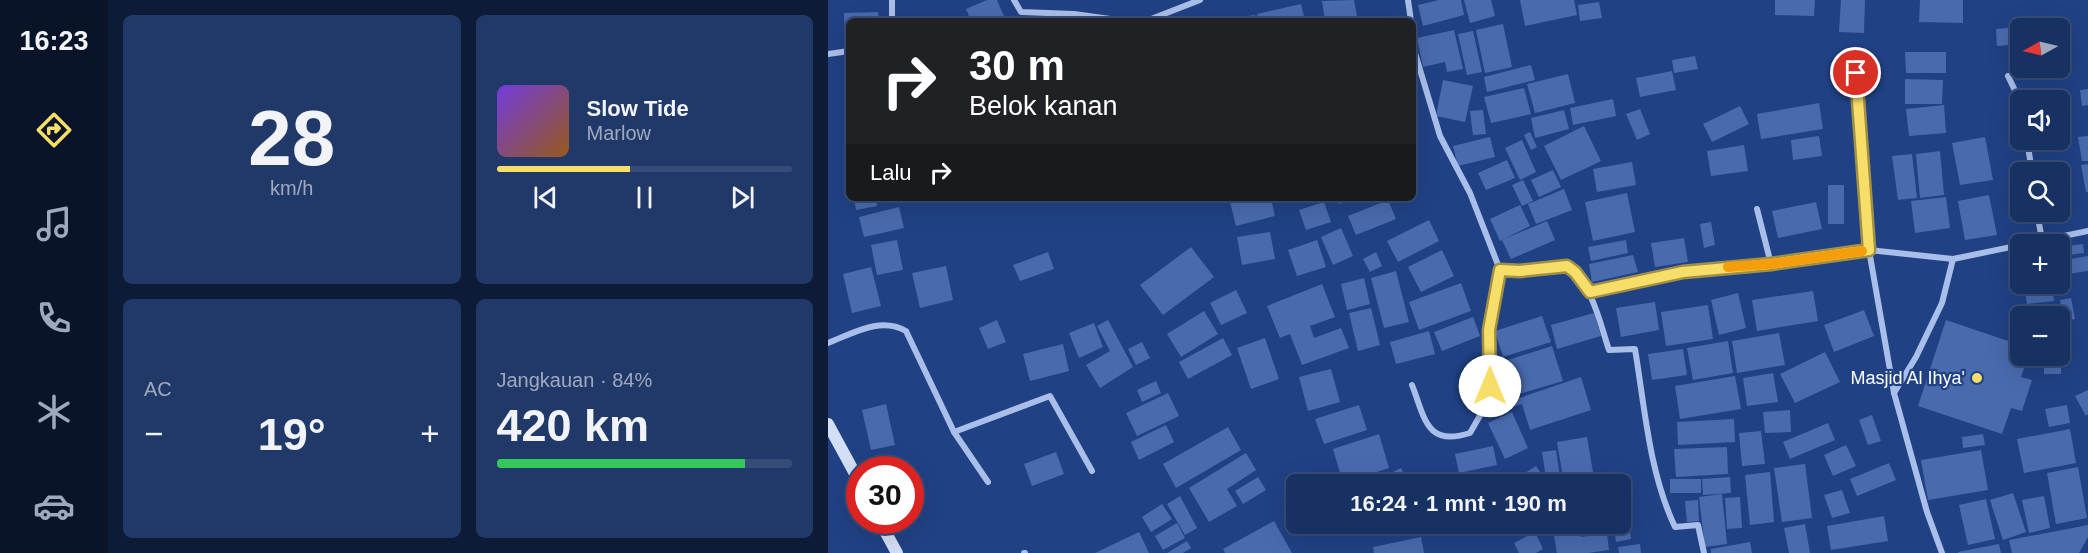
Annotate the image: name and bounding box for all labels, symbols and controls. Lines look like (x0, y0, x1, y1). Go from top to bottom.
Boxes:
north arrow (2010, 18, 2070, 78)
map controls (2010, 18, 2070, 366)
text: 16:23 (19, 26, 89, 56)
icon: right (870, 42, 948, 120)
text: 30 m (969, 42, 1065, 89)
pin (1830, 47, 1881, 98)
icon: arrive (1839, 56, 1872, 89)
button: sound (2010, 90, 2070, 150)
text: Belok kanan (969, 91, 1118, 121)
text: 28 (248, 94, 335, 182)
text: Slow Tide (587, 96, 689, 121)
icon: directions (33, 109, 75, 151)
text: Marlow (587, 122, 651, 144)
icon: right (924, 156, 957, 189)
text: Lalu (870, 160, 912, 185)
button: search (2010, 162, 2070, 222)
text: km/h (270, 177, 313, 199)
icon: previous (529, 181, 562, 214)
icon: pause (628, 181, 661, 214)
icon: next (726, 181, 759, 214)
icon: music (33, 203, 75, 245)
button: + (2010, 234, 2070, 294)
icon: phone (33, 297, 75, 339)
button: − (2010, 306, 2070, 366)
position arrow (1458, 354, 1522, 418)
place label: Masjid Al Ihya' (1851, 368, 1965, 388)
text: Jangkauan · 84% (497, 369, 652, 391)
marker: Masjid Al Ihya' (1970, 371, 1984, 385)
text: AC (144, 378, 172, 400)
icon: climate (33, 391, 75, 433)
text: 420 km (497, 400, 649, 451)
text: 19° (258, 409, 326, 460)
text: − (144, 415, 163, 452)
text: + (420, 415, 440, 452)
speed limit sign: 30 (846, 456, 924, 534)
icon: car (33, 485, 75, 527)
text: 16:24 · 1 mnt · 190 m (1350, 491, 1567, 516)

